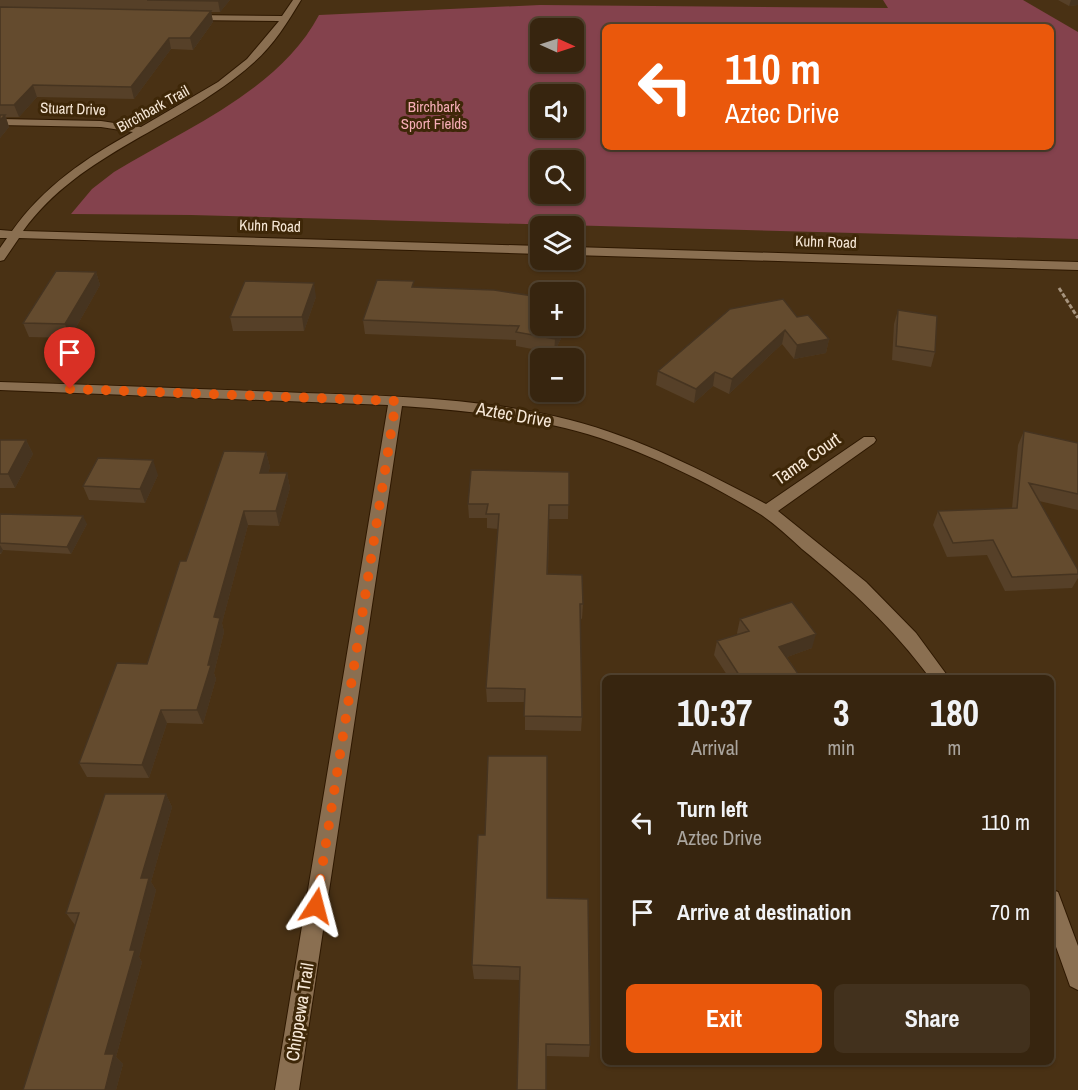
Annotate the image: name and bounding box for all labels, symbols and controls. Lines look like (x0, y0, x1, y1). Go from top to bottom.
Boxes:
north arrow (530, 18, 584, 72)
map controls (530, 18, 584, 402)
text: 110 m (725, 41, 821, 97)
icon: left (626, 48, 704, 126)
street label: Birchbark Trail (113, 80, 193, 137)
button: sound (530, 84, 584, 138)
text: Aztec Drive (725, 95, 839, 131)
park label: Birchbark Sport Fields (401, 96, 467, 134)
street label: Stuart Drive (40, 97, 106, 120)
button: search (530, 150, 584, 204)
street label: Kuhn Road (239, 214, 301, 237)
button: layers (530, 216, 584, 270)
street label: Kuhn Road (795, 230, 857, 253)
button: + (530, 282, 584, 336)
pin (44, 327, 95, 389)
icon: arrive (53, 336, 86, 369)
button: − (530, 348, 584, 402)
street label: Aztec Drive (473, 395, 554, 433)
street label: Tama Court (768, 426, 845, 491)
text: 10:37 (677, 689, 752, 737)
text: 3 (833, 689, 849, 737)
text: 180 (930, 689, 979, 737)
text: Arrival (691, 734, 738, 761)
text: min (827, 734, 855, 761)
text: m (948, 734, 961, 761)
text: Turn left (677, 794, 748, 824)
icon: left (626, 806, 659, 839)
text: 110 m (981, 807, 1030, 837)
text: Aztec Drive (677, 824, 762, 851)
position arrow (284, 874, 348, 938)
icon: arrive (626, 896, 659, 929)
text: Arrive at destination (677, 897, 851, 927)
text: 70 m (990, 897, 1030, 927)
street label: Chippewa Trail (279, 961, 320, 1063)
button: Exit (626, 984, 822, 1053)
button: Share (834, 984, 1030, 1053)

